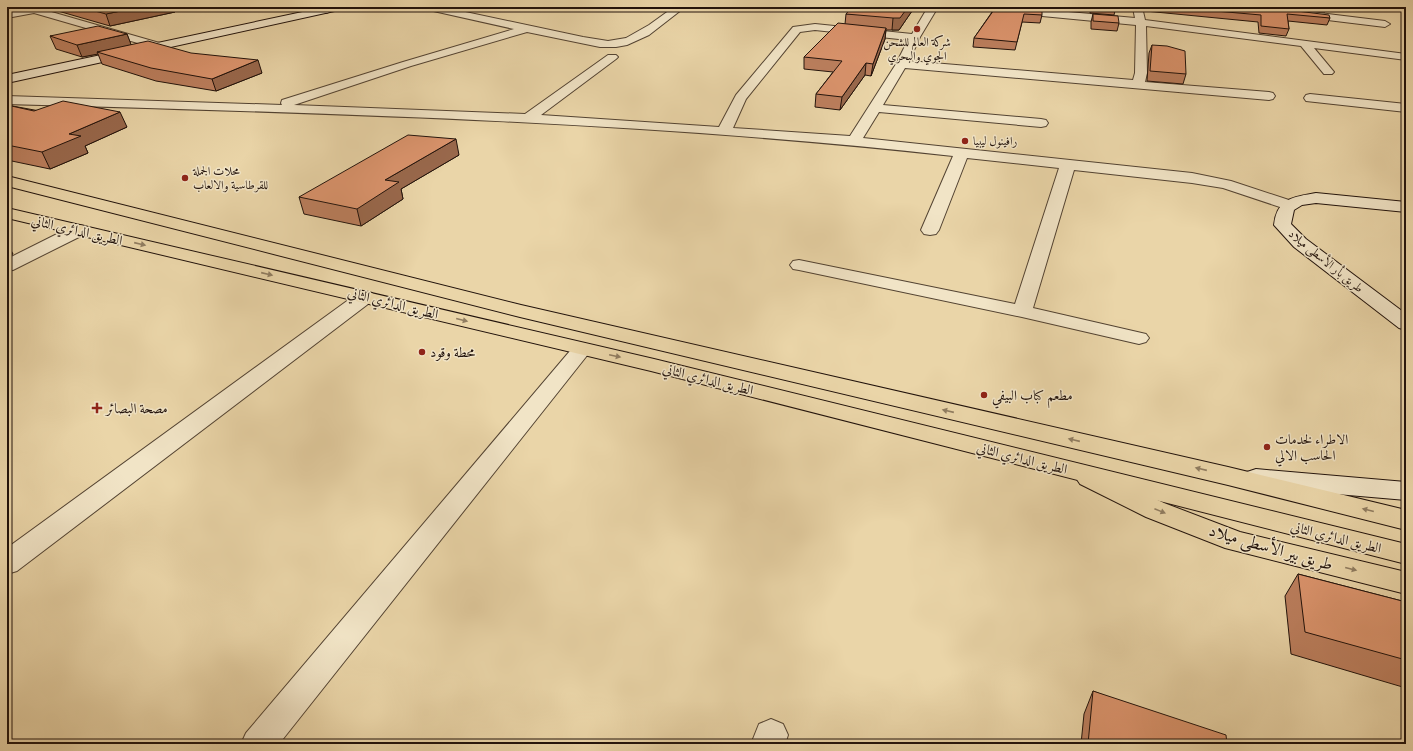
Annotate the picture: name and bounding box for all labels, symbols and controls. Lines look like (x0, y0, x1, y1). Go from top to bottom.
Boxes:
marker: شركة العالم للشحن الجوي والبحري (912, 24, 922, 34)
place label: شركة العالم للشحن الجوي والبحري (883, 34, 951, 66)
place label: رافينول ليبيا (973, 133, 1018, 151)
marker: رافينول ليبيا (960, 136, 970, 146)
place label: محلات الجملة للقرطاسية والالعاب (192, 163, 268, 195)
marker: محلات الجملة للقرطاسية والالعاب (180, 173, 190, 183)
street label: الطريق الدائري الثاني (29, 212, 124, 252)
street label: طريق بأر الأسطى ميلاد (1284, 225, 1368, 298)
one-way arrow (134, 242, 147, 248)
one-way arrow (261, 271, 273, 277)
street label: الطريق الدائري الثاني (345, 284, 440, 326)
one-way arrow (456, 317, 468, 323)
place label: محطة وقود (430, 344, 476, 364)
marker: محطة وقود (417, 347, 427, 357)
one-way arrow (609, 354, 622, 360)
street label: الطريق الدائري الثاني (660, 360, 755, 402)
place label: مطعم كباب البيفي (992, 387, 1073, 409)
marker: مطعم كباب البيفي (979, 390, 989, 400)
place label: مصحة البصائر (104, 400, 168, 420)
marker: مصحة البصائر (91, 402, 103, 414)
one-way arrow (942, 407, 954, 413)
place label: الاطراء لخدمات الحاسب الالي (1275, 431, 1348, 467)
one-way arrow (1068, 436, 1081, 442)
street label: الطريق الدائري الثاني (974, 439, 1069, 481)
marker: الاطراء لخدمات الحاسب الالي (1262, 442, 1272, 452)
one-way arrow (1195, 466, 1207, 472)
one-way arrow (1362, 507, 1374, 513)
one-way arrow (1154, 509, 1166, 515)
street label: الطريق الدائري الثاني (1288, 518, 1383, 560)
street label: طريق بير الأسطى ميلاد (1206, 519, 1336, 578)
one-way arrow (1345, 566, 1357, 572)

